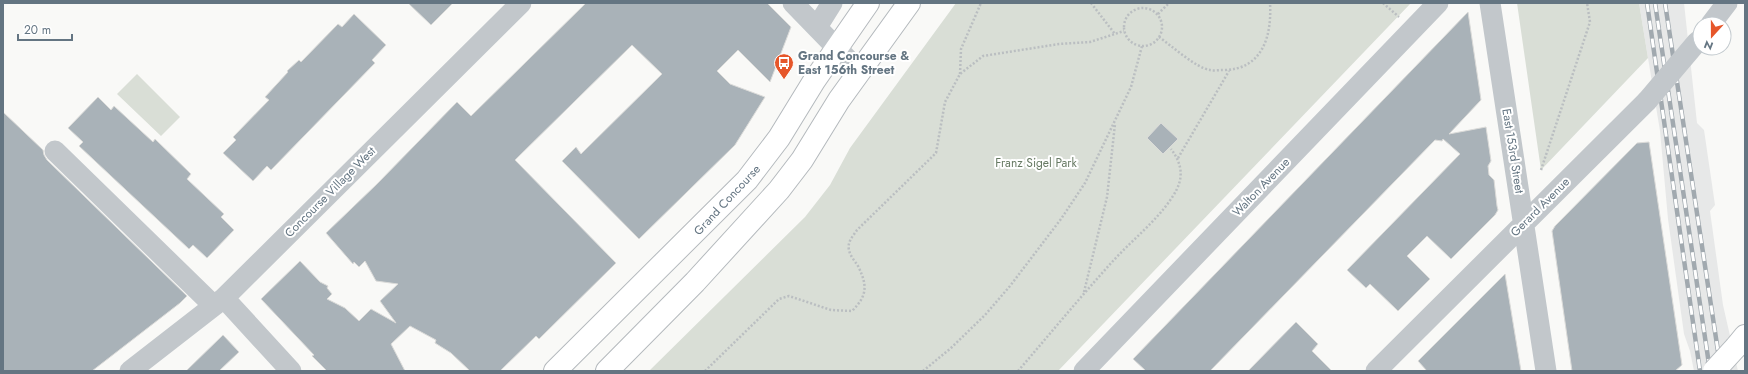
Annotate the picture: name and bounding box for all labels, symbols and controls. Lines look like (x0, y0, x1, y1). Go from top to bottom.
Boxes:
scale bar (18, 16, 72, 42)
north arrow (1692, 16, 1732, 56)
text: 20 m (24, 21, 51, 39)
text: N (1701, 36, 1715, 54)
place label: Grand Concourse & East 156th Street (798, 47, 909, 79)
bus stop icon: Grand Concourse & East 156th Street (773, 52, 795, 80)
street label: East 153rd Street (1497, 107, 1529, 195)
street label: Concourse Village West (280, 142, 380, 242)
street label: Walton Avenue (1228, 153, 1294, 221)
park label: Franz Sigel Park (995, 154, 1077, 172)
street label: Grand Concourse (689, 161, 765, 239)
street label: Gerard Avenue (1506, 173, 1574, 241)

